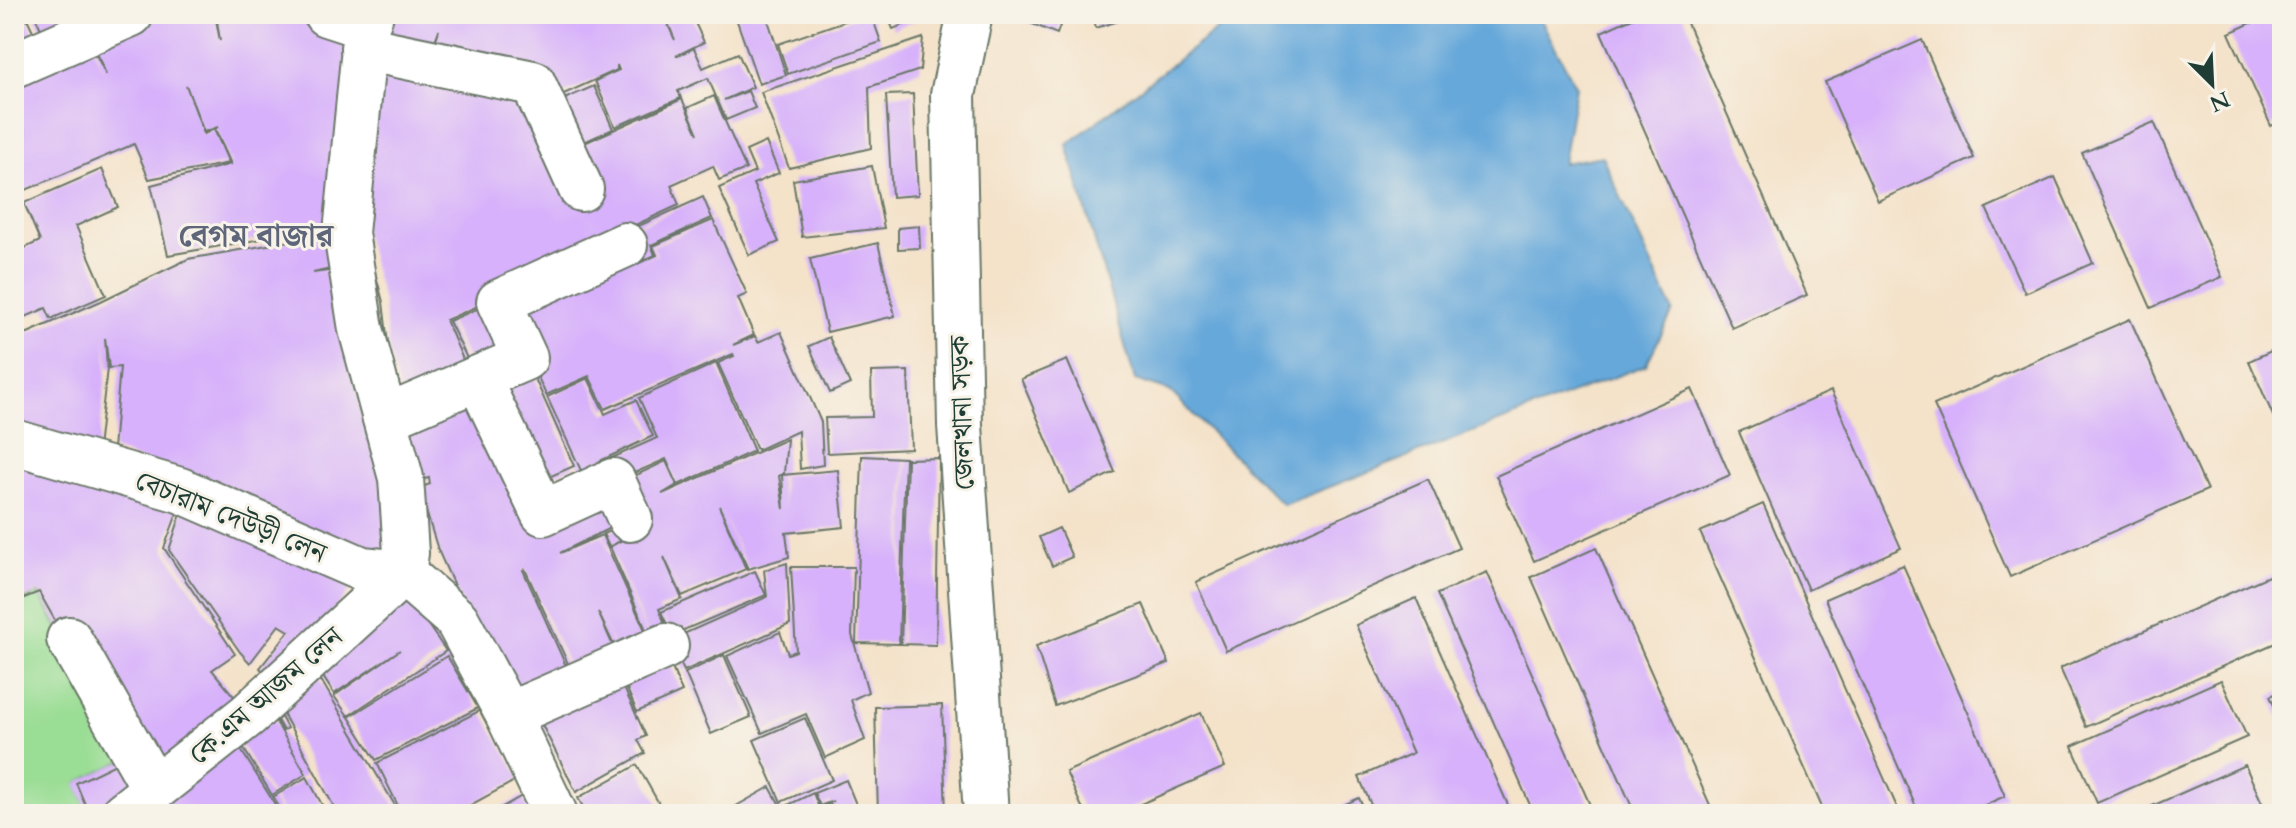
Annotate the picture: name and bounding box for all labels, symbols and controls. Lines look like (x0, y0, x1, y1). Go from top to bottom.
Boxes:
north arrow (2172, 44, 2252, 124)
text: N (2205, 84, 2235, 119)
district label: বেগম বাজার (178, 214, 335, 258)
street label: জেলখানা সড়ক (940, 334, 984, 491)
street label: বেচারাম দেউড়ী লেন (129, 461, 333, 573)
street label: কে.এম আজম লেন (180, 617, 352, 773)

